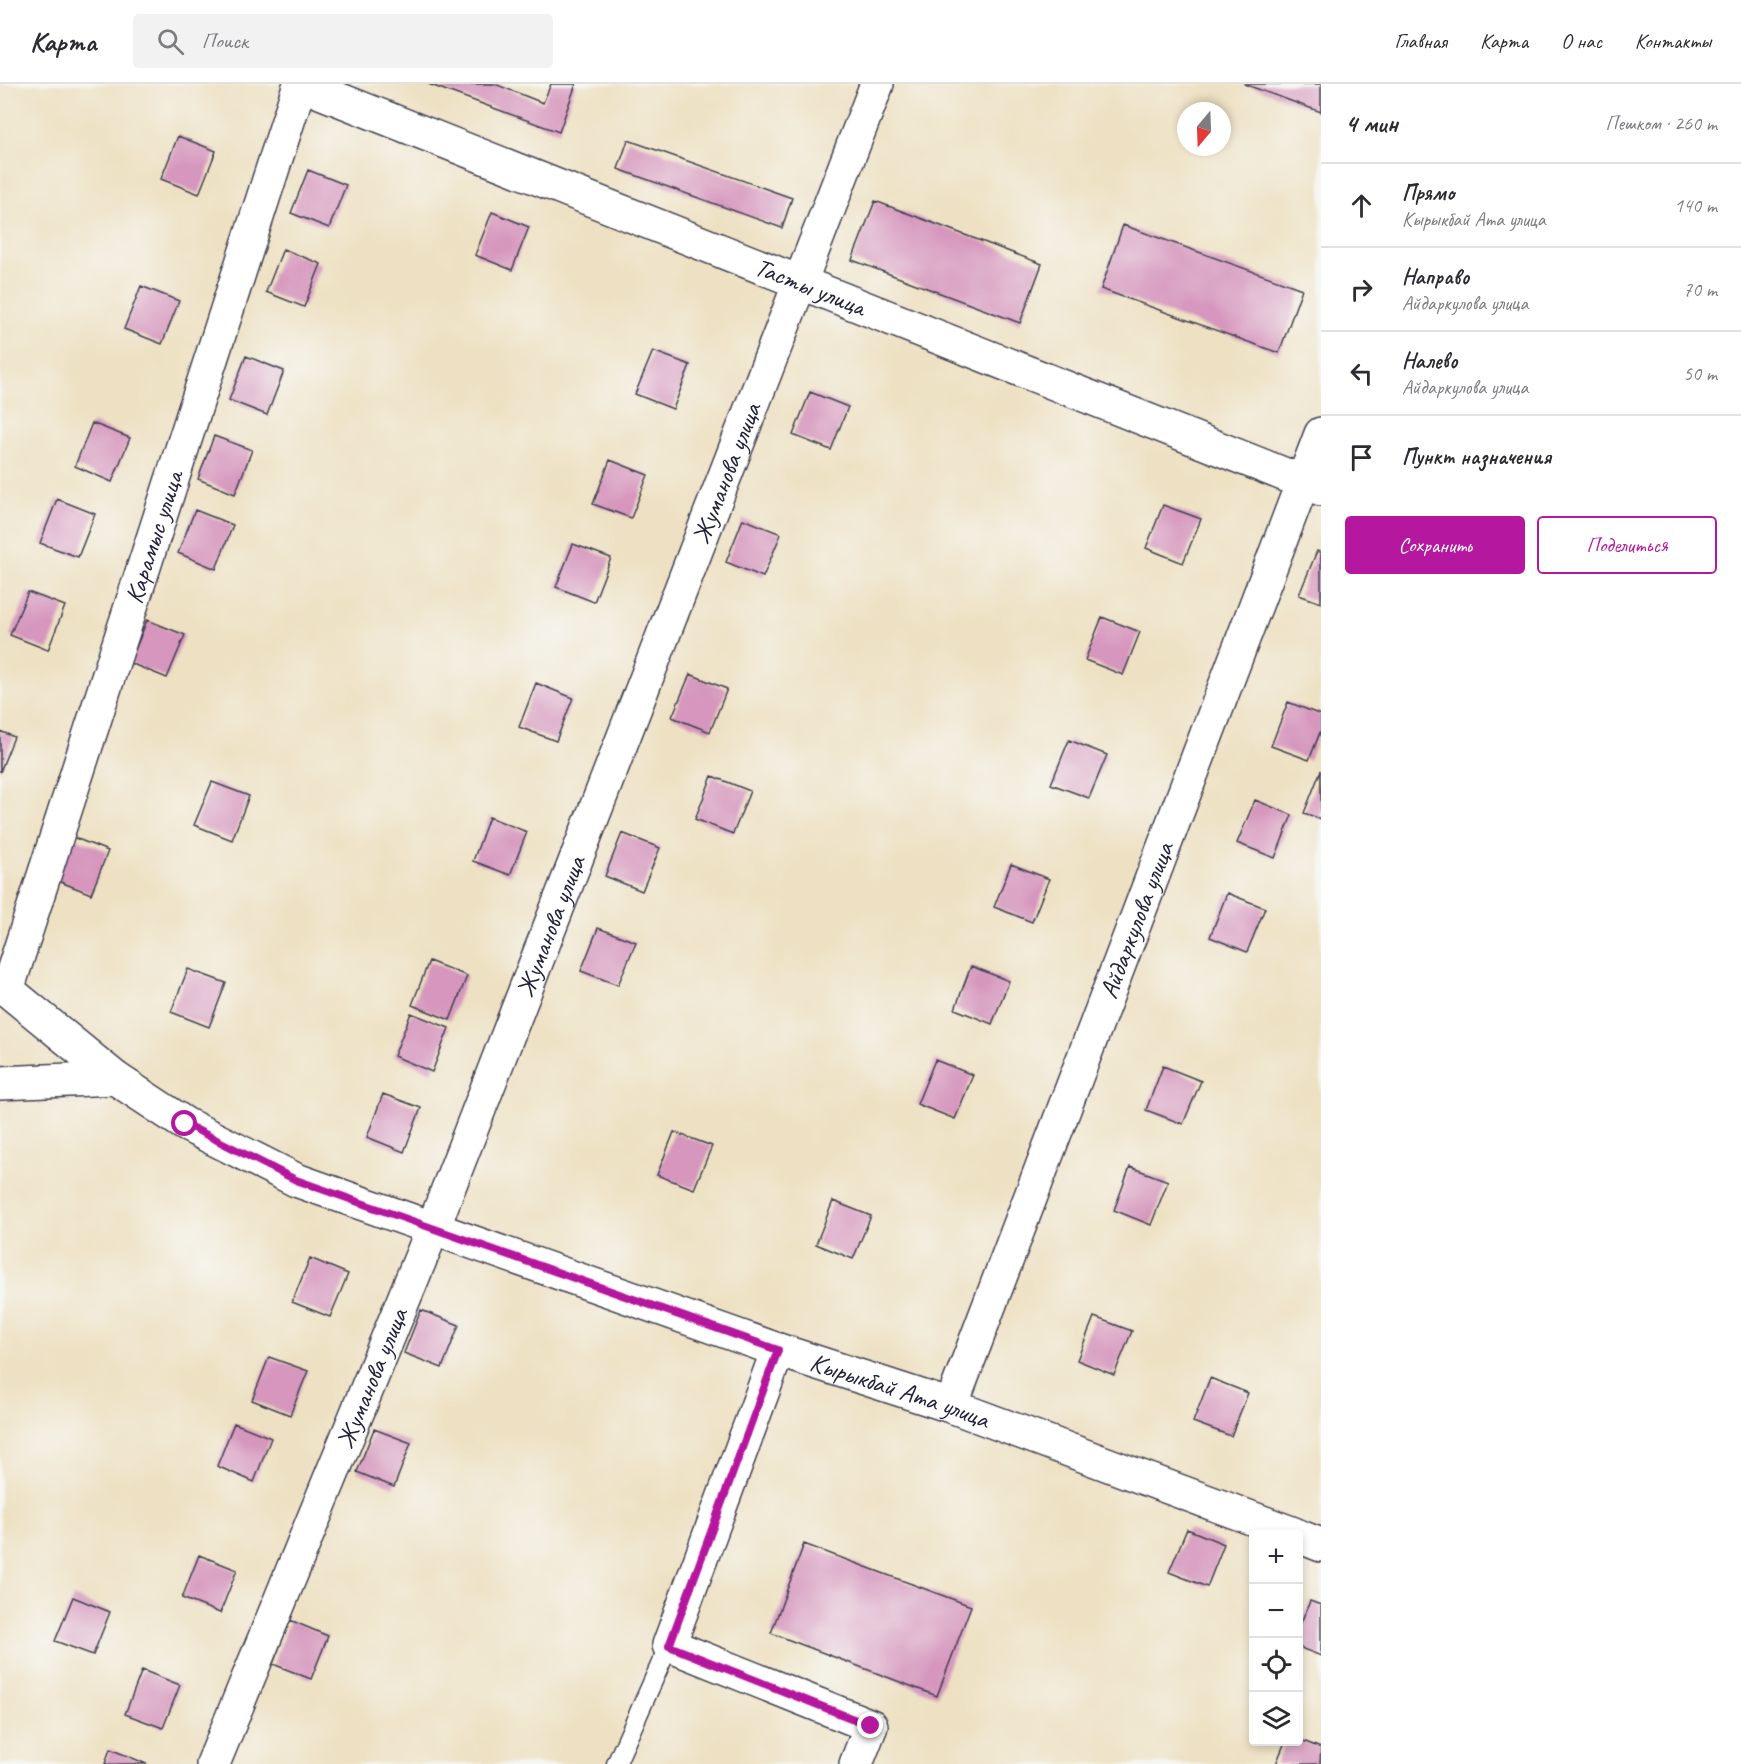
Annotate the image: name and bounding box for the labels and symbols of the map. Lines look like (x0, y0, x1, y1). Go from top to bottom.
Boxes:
north arrow (1177, 102, 1231, 156)
street label: Тасты улица (750, 250, 872, 324)
street label: Жуманова улица (684, 397, 769, 548)
street label: Карамыс улица (117, 465, 191, 607)
street label: Айдаркулова улица (1092, 836, 1182, 1003)
street label: Жуманова улица (508, 850, 593, 1002)
route start (171, 1110, 197, 1136)
street label: Жуманова улица (328, 1302, 416, 1453)
street label: Кырыкбай Ата улица (806, 1346, 995, 1436)
route end (857, 1712, 883, 1738)

